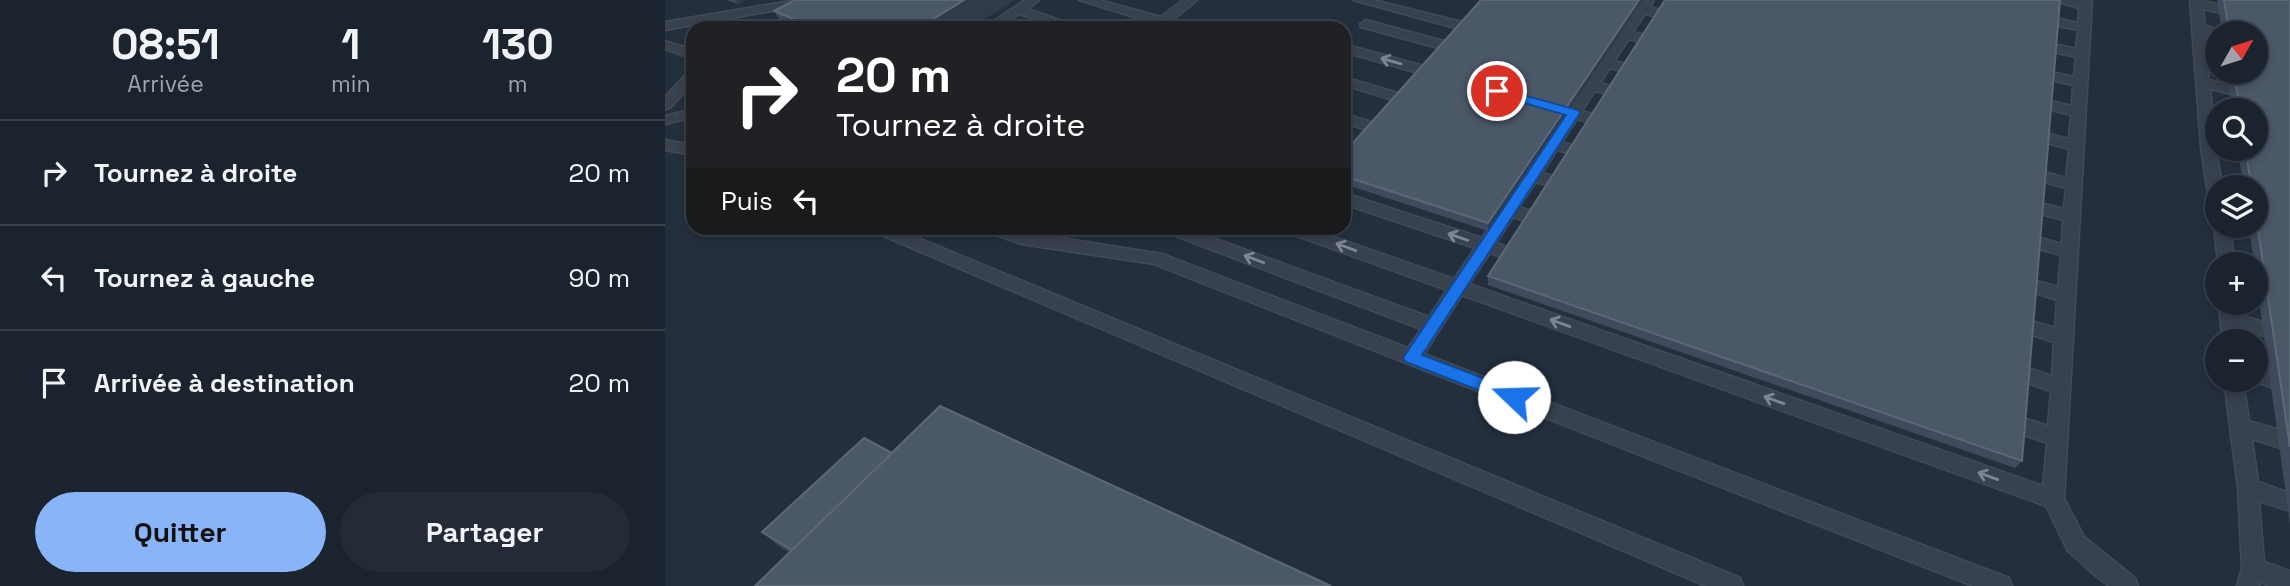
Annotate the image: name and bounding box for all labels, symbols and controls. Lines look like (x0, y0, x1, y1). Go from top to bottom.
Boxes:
text: 08:51 (111, 18, 220, 71)
text: 1 (341, 18, 360, 71)
text: 130 (482, 18, 554, 71)
north arrow (2205, 21, 2268, 84)
map controls (2205, 21, 2268, 392)
text: 20 m (836, 44, 951, 106)
icon: right (721, 49, 812, 140)
one-way arrow (1380, 54, 1402, 67)
pin (1467, 61, 1527, 121)
text: Arrivée (127, 69, 204, 99)
text: min (331, 69, 371, 99)
text: m (508, 69, 528, 99)
icon: arrive (1478, 72, 1516, 110)
button: search (2205, 98, 2268, 161)
text: Tournez à droite (836, 105, 1085, 145)
icon: right (35, 154, 73, 192)
text: Tournez à droite (94, 156, 297, 190)
text: 20 m (569, 156, 630, 190)
button: layers (2205, 175, 2268, 238)
icon: left (787, 182, 825, 220)
text: Puis (721, 184, 773, 218)
one-way arrow (1447, 229, 1469, 242)
one-way arrow (1335, 240, 1357, 252)
one-way arrow (1244, 252, 1266, 264)
button: + (2205, 252, 2268, 315)
icon: left (35, 259, 73, 297)
text: Tournez à gauche (94, 261, 315, 295)
text: 90 m (568, 261, 630, 295)
one-way arrow (1549, 316, 1571, 328)
button: − (2205, 329, 2268, 392)
position arrow (1477, 360, 1551, 434)
icon: arrive (35, 364, 73, 402)
text: Arrivée à destination (94, 366, 355, 400)
text: 20 m (569, 366, 630, 400)
one-way arrow (1764, 393, 1786, 405)
one-way arrow (1978, 469, 2000, 481)
button: Quitter (35, 492, 326, 572)
button: Partager (340, 492, 630, 572)

